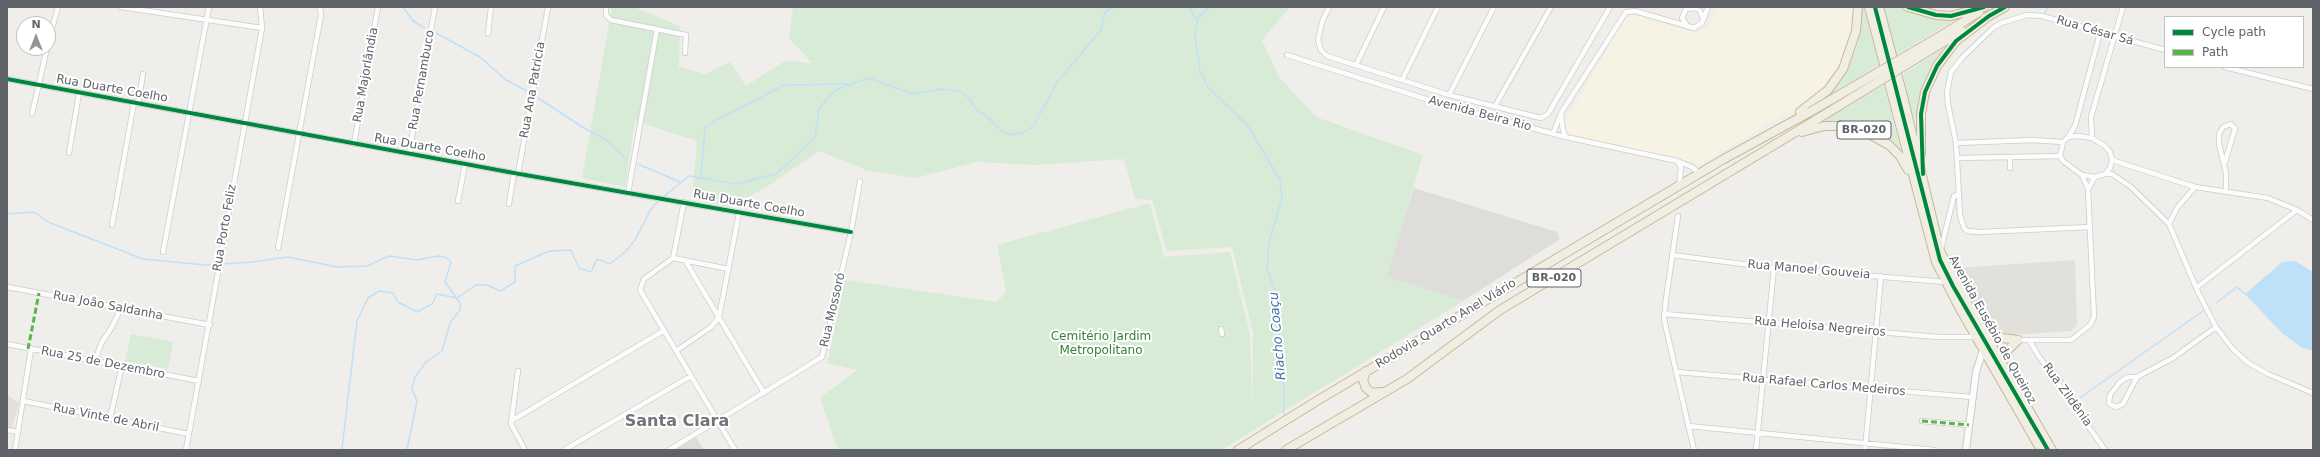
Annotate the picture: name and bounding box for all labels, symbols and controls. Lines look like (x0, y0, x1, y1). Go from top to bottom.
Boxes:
street label: Rua César Sá (2055, 13, 2135, 49)
north arrow (16, 16, 56, 56)
legend (2164, 16, 2304, 68)
text: N (31, 18, 41, 31)
text: Cycle path (2202, 25, 2266, 39)
street label: Rua Majorlândia (351, 26, 381, 124)
street label: Rua Pernambuco (406, 29, 438, 131)
street label: Rua Ana Patricia (517, 41, 549, 139)
text: Path (2202, 45, 2228, 59)
street label: Rua Duarte Coelho (55, 72, 169, 106)
street label: Avenida Beira Rio (1427, 93, 1533, 135)
road number: BR-020 (1837, 121, 1891, 139)
street label: Rua Duarte Coelho (373, 131, 487, 165)
street label: Rua Porto Feliz (210, 183, 240, 273)
street label: Rua Duarte Coelho (692, 187, 806, 221)
street label: Avenida Eusébio de Queiroz (1945, 253, 2039, 407)
street label: Rua Manoel Gouveia (1747, 257, 1871, 283)
road number: BR-020 (1527, 269, 1581, 287)
street label: Rua Mossoró (817, 271, 849, 349)
street label: Rodovia Quarto Anel Viário (1373, 276, 1519, 372)
street label: Rua João Saldanha (52, 288, 164, 324)
water label: Riacho Coaçu (1266, 291, 1290, 381)
street label: Rua Heloisa Negreiros (1754, 314, 1886, 340)
park label: Cemitério Jardim Metropolitano (1051, 330, 1151, 358)
street label: Rua 25 de Dezembro (40, 344, 166, 382)
street label: Rua Zildênia (2039, 361, 2095, 429)
street label: Rua Rafael Carlos Medeiros (1742, 371, 1906, 399)
street label: Rua Vinte de Abril (52, 401, 160, 435)
district label: Santa Clara (625, 412, 729, 432)

